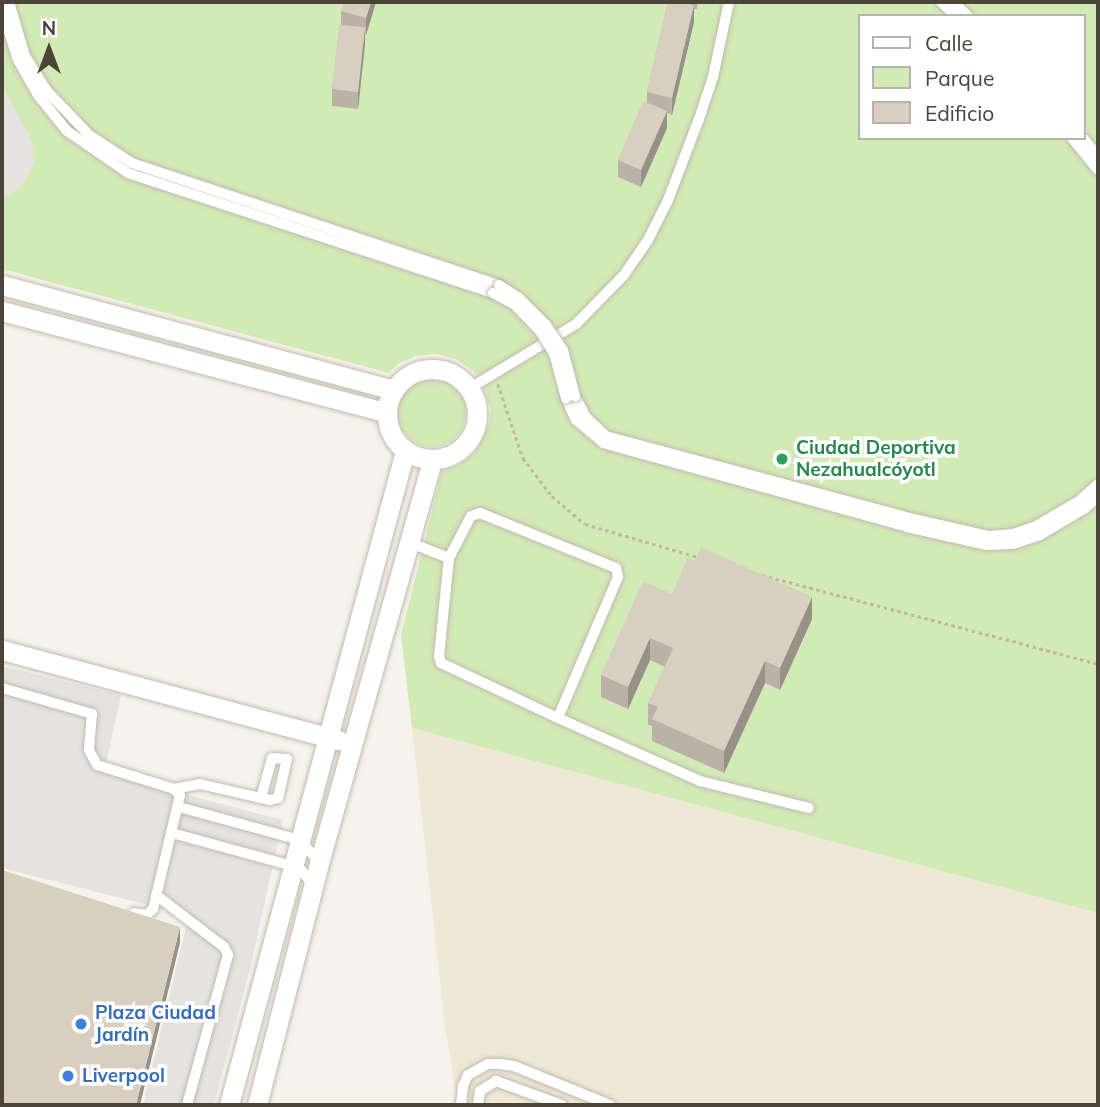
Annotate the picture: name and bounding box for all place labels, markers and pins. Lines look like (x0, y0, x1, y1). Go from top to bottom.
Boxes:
place label: Ciudad Deportiva Nezahualcóyotl (796, 437, 956, 481)
marker: Ciudad Deportiva Nezahualcóyotl (774, 451, 790, 467)
place label: Plaza Ciudad Jardín (95, 1002, 216, 1046)
marker: Plaza Ciudad Jardín (73, 1016, 89, 1032)
place label: Liverpool (82, 1065, 165, 1087)
marker: Liverpool (60, 1068, 76, 1084)

